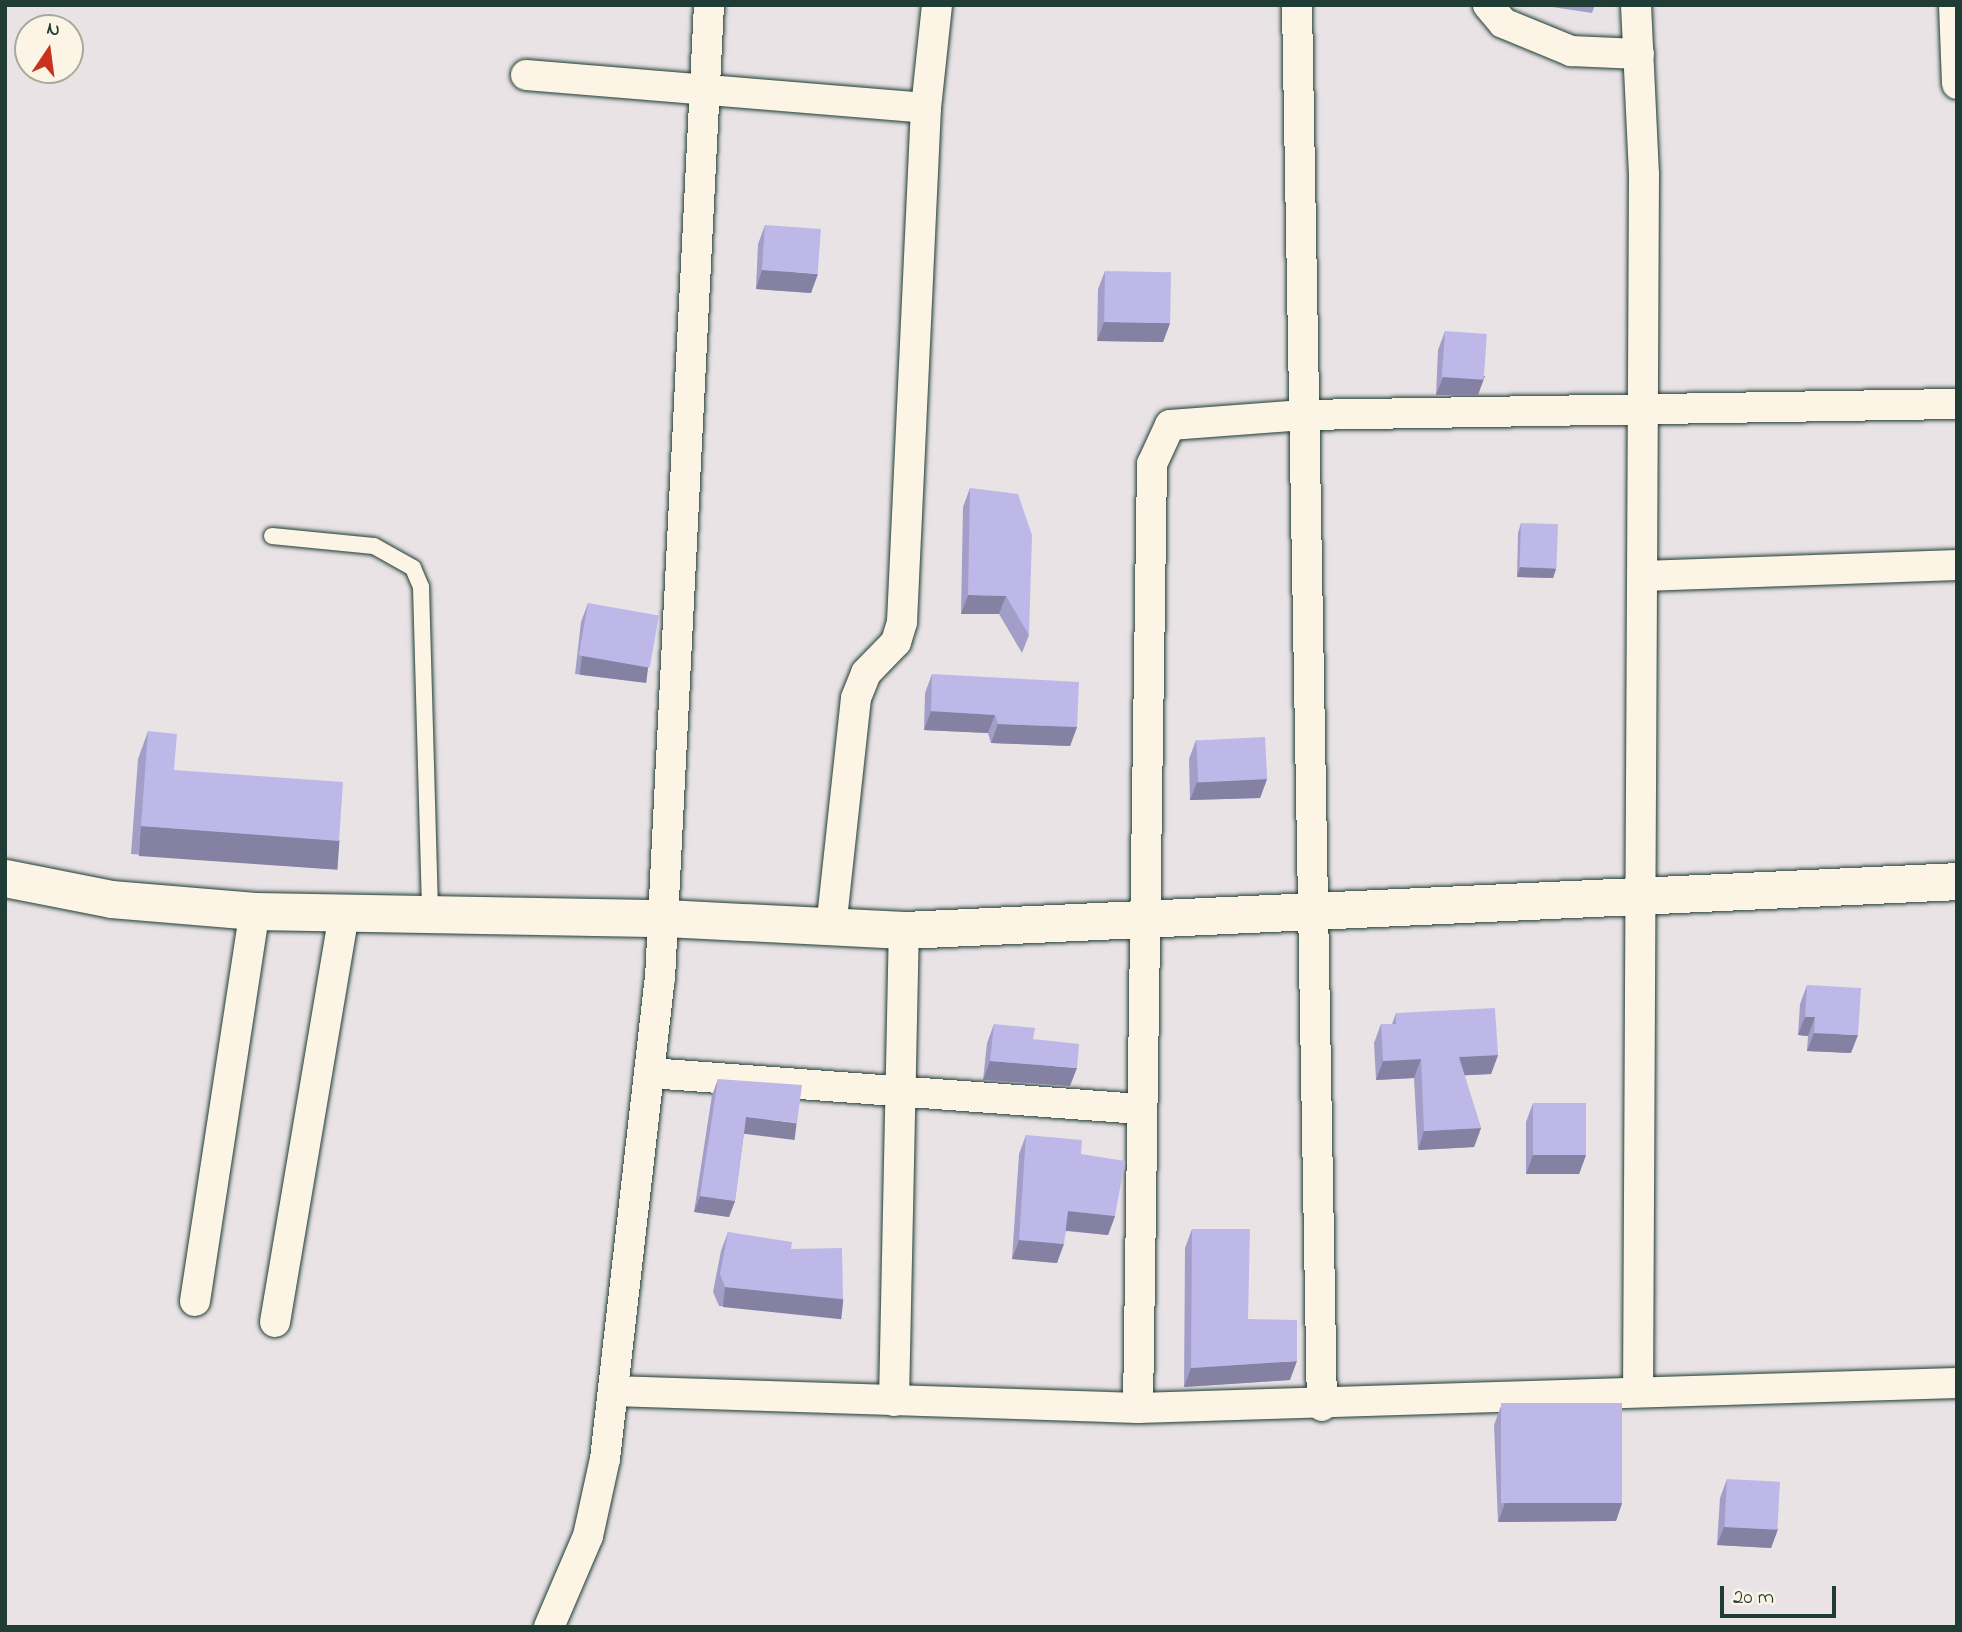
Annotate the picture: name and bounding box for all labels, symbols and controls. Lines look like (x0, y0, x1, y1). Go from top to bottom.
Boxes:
north arrow (14, 14, 84, 84)
text: N (44, 15, 63, 45)
scale bar (1724, 1572, 1840, 1616)
text: 20 m (1733, 1583, 1774, 1613)

